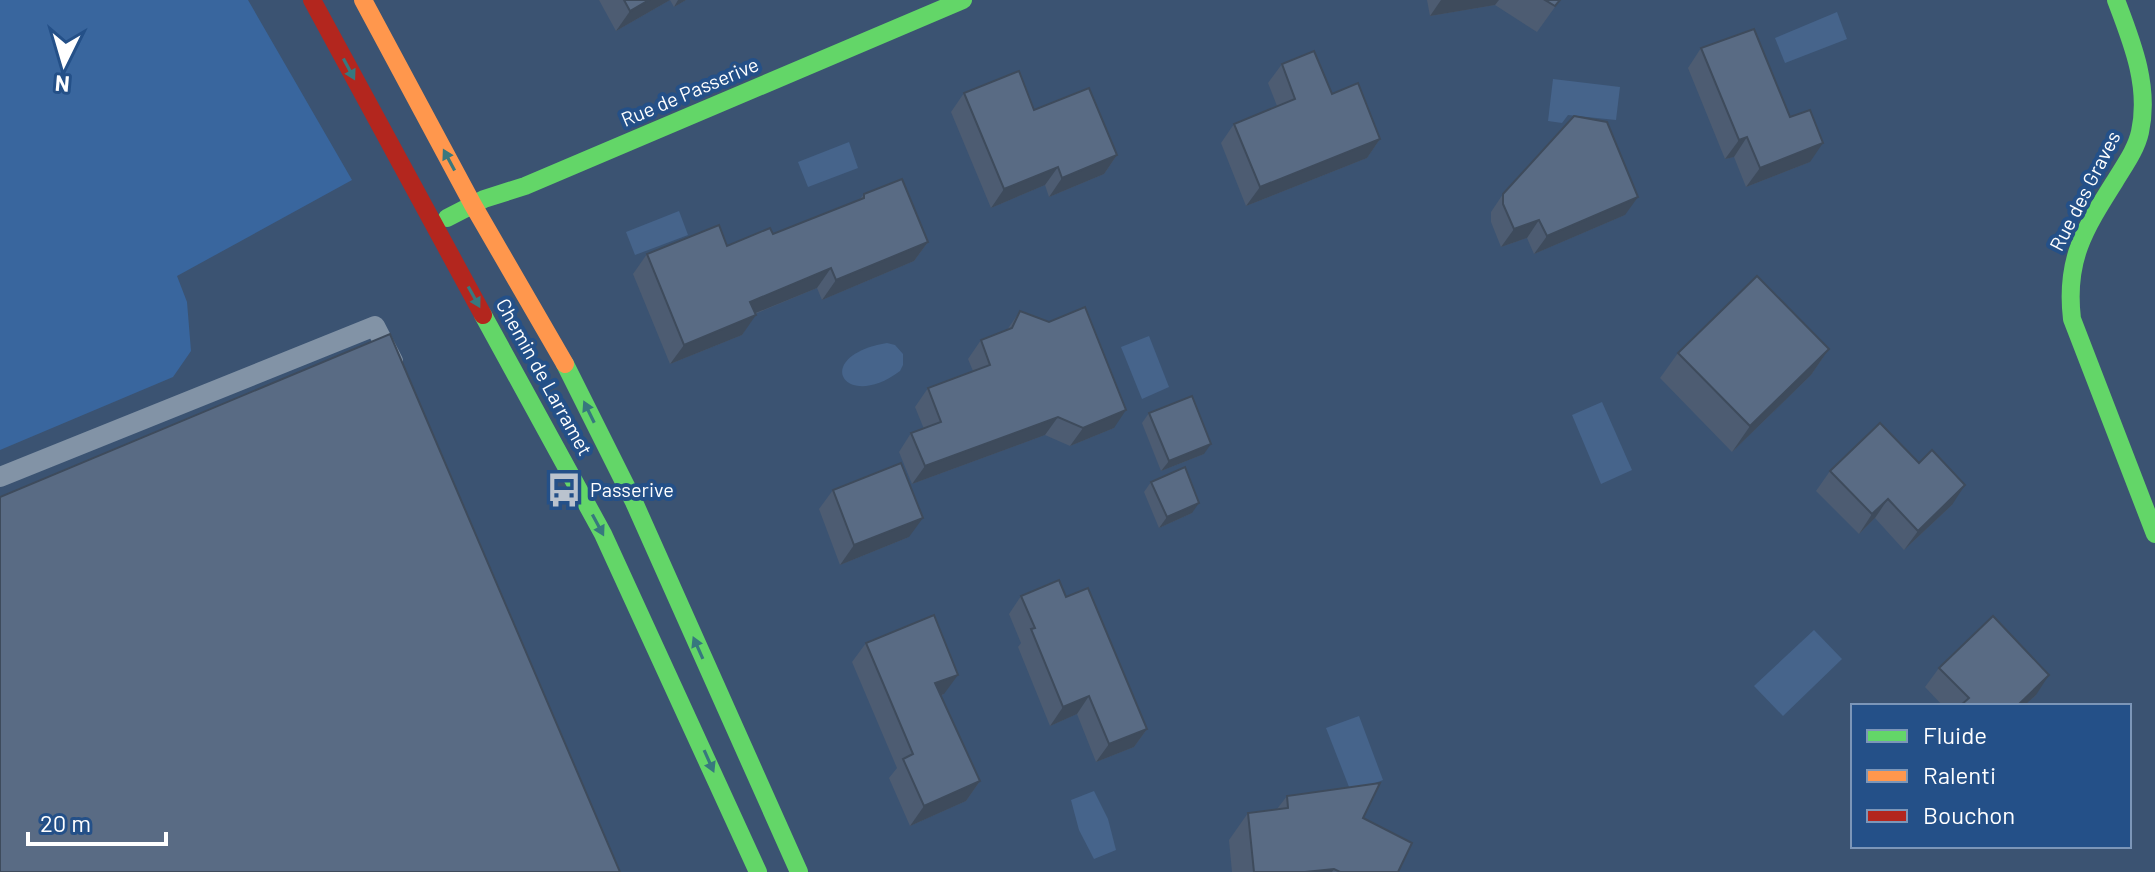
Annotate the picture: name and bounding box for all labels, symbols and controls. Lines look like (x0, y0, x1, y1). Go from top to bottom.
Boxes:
north arrow (24, 24, 104, 104)
street label: Rue de Passerive (617, 51, 762, 131)
one-way arrow (343, 57, 356, 80)
text: N (54, 71, 71, 99)
street label: Rue des Graves (2044, 127, 2125, 255)
one-way arrow (442, 149, 456, 171)
one-way arrow (468, 285, 481, 308)
street label: Chemin de Larramet (492, 294, 598, 459)
one-way arrow (582, 400, 595, 423)
bus stop icon: Passerive (545, 471, 583, 509)
place label: Passerive (590, 477, 674, 501)
one-way arrow (591, 514, 605, 536)
one-way arrow (691, 636, 705, 659)
legend (1851, 704, 2131, 848)
text: Fluide (1923, 720, 1987, 749)
one-way arrow (702, 749, 715, 772)
text: Ralenti (1923, 760, 1996, 789)
scale bar (28, 796, 166, 846)
text: Bouchon (1923, 800, 2015, 829)
text: 20 m (40, 808, 91, 837)

